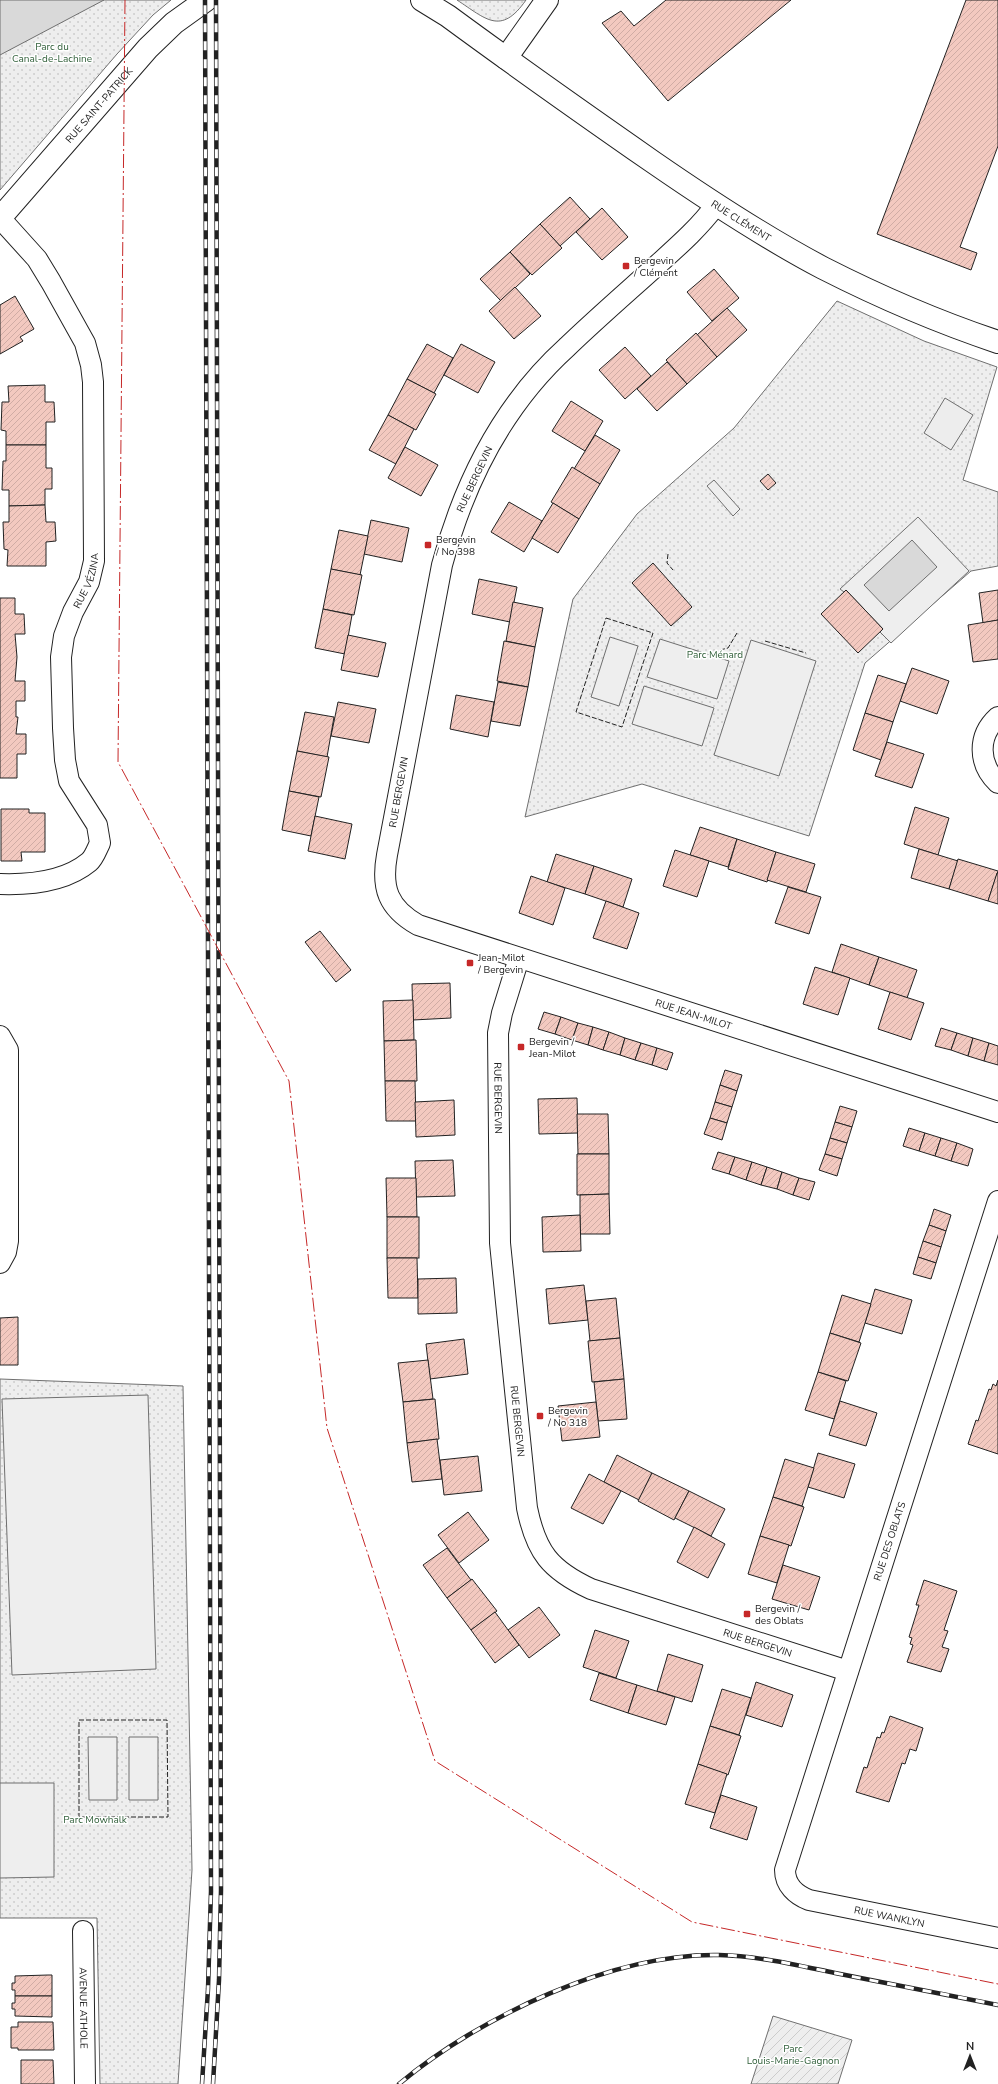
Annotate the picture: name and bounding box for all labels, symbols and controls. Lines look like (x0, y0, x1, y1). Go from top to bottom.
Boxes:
park label: Parc du Canal-de-Lachine (12, 40, 92, 66)
street label: RUE SAINT-PATRICK (62, 64, 137, 146)
street label: RUE CLÉMENT (708, 197, 773, 245)
place label: Bergevin / Clément (633, 254, 678, 280)
marker: Bergevin / Clément (621, 261, 631, 271)
street label: RUE BERGEVIN (453, 444, 496, 515)
place label: Bergevin / No 398 (435, 533, 476, 559)
marker: Bergevin / No 398 (423, 540, 433, 550)
street label: RUE VÉZINA (70, 552, 102, 611)
park label: Parc Ménard (687, 648, 743, 662)
street label: RUE BERGEVIN (386, 756, 412, 829)
place label: Jean-Milot / Bergevin (477, 951, 525, 977)
marker: Jean-Milot / Bergevin (465, 958, 475, 968)
street label: RUE JEAN-MILOT (653, 996, 734, 1034)
place label: Bergevin / Jean-Milot (528, 1035, 576, 1061)
marker: Bergevin / Jean-Milot (516, 1042, 526, 1052)
street label: RUE BERGEVIN (490, 1062, 505, 1134)
street label: RUE BERGEVIN (507, 1385, 528, 1458)
place label: Bergevin / No 318 (547, 1404, 588, 1430)
marker: Bergevin / No 318 (535, 1411, 545, 1421)
street label: RUE DES OBLATS (871, 1500, 909, 1583)
place label: Bergevin / des Oblats (755, 1602, 804, 1628)
marker: Bergevin / des Oblats (742, 1609, 752, 1619)
street label: RUE BERGEVIN (721, 1626, 794, 1661)
park label: Parc Mowhalk (63, 1813, 128, 1827)
street label: RUE WANKLYN (853, 1903, 926, 1931)
street label: AVENUE ATHOLE (75, 1967, 91, 2049)
north arrow (950, 2036, 990, 2076)
text: N (966, 2039, 974, 2054)
park label: Parc Louis-Marie-Gagnon (747, 2042, 839, 2068)

